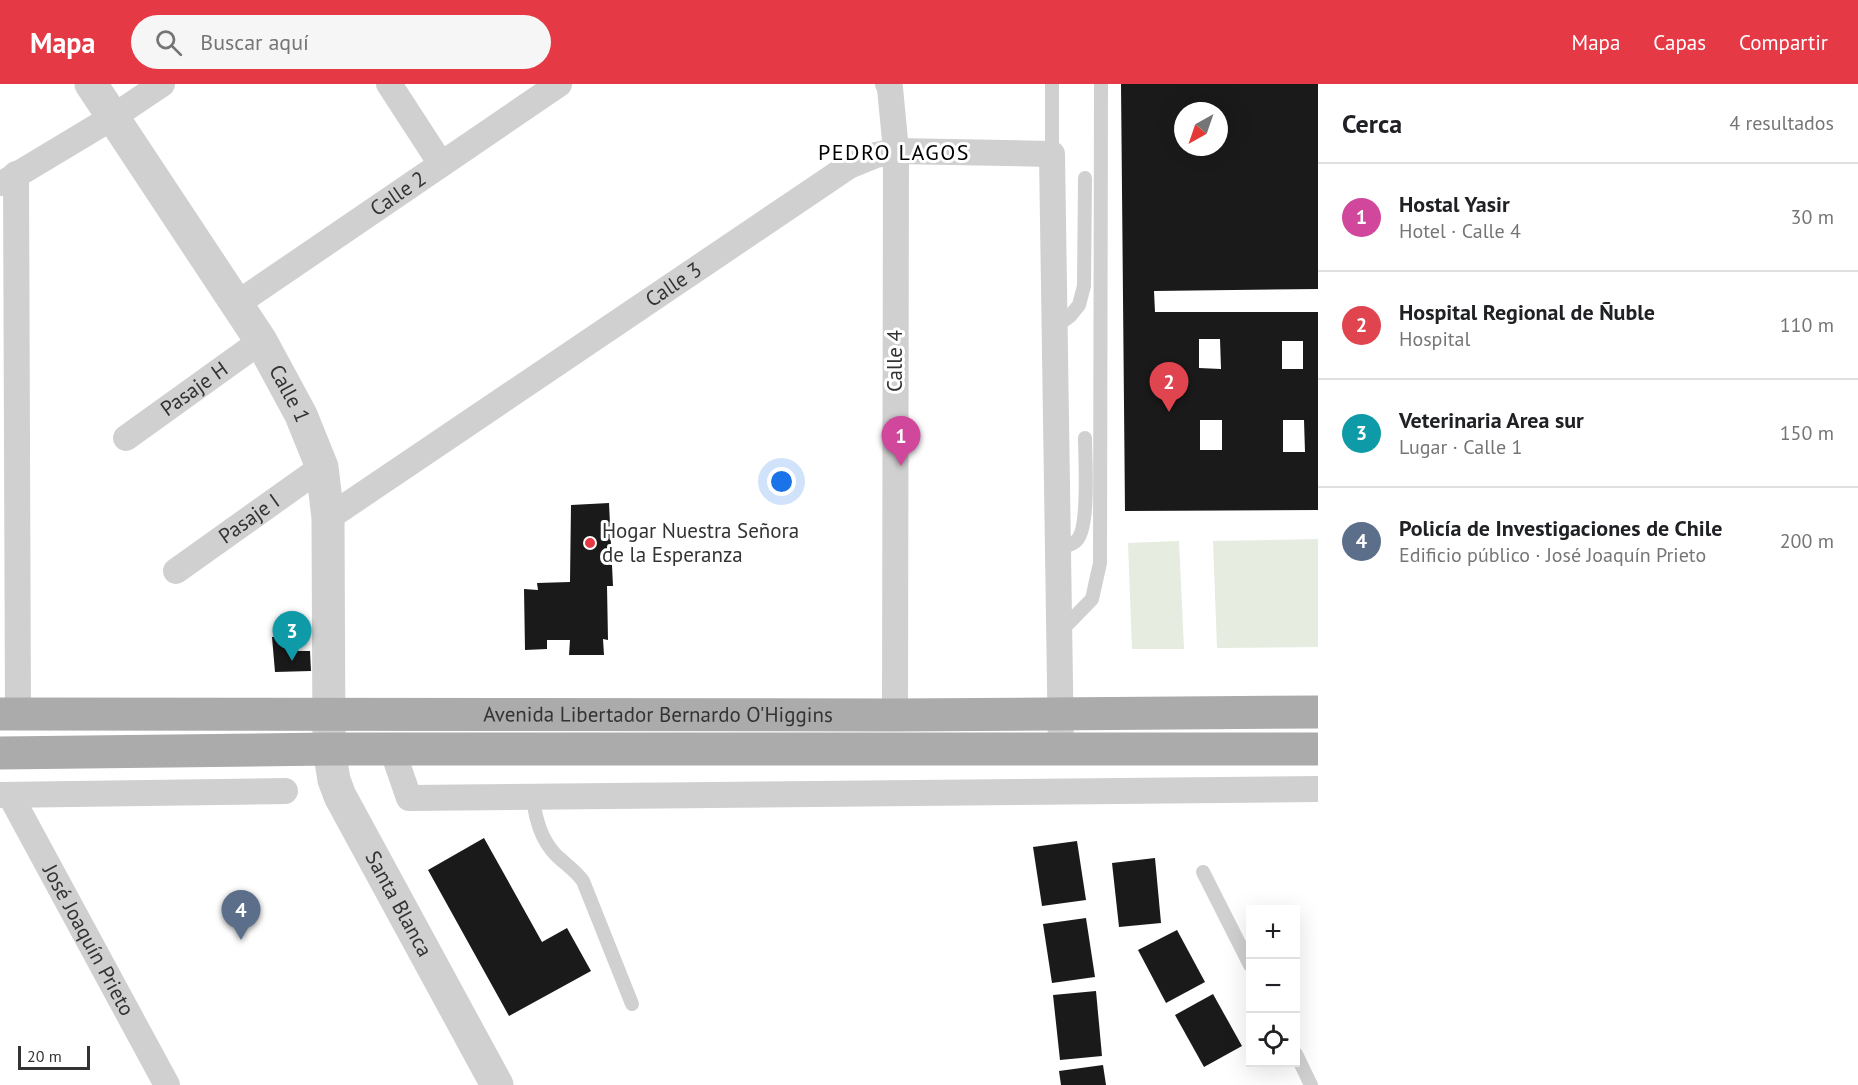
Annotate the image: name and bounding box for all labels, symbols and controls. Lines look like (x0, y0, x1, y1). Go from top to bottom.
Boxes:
search box (131, 15, 551, 69)
text: Mapa (30, 24, 95, 61)
icon: search (152, 26, 185, 59)
text: Buscar aquí (200, 28, 309, 56)
text: Mapa (1572, 29, 1620, 56)
text: Capas (1653, 29, 1706, 56)
text: Compartir (1739, 29, 1828, 56)
north arrow (1174, 102, 1228, 156)
text: Cerca (1342, 107, 1402, 140)
text: 4 resultados (1729, 110, 1834, 136)
district label: PEDRO LAGOS (818, 138, 970, 166)
street label: Calle 2 (365, 165, 431, 222)
text: Hostal Yasir (1399, 190, 1510, 218)
text: 1 (1356, 204, 1367, 230)
text: 30 m (1791, 204, 1834, 230)
text: Hotel · Calle 4 (1399, 218, 1521, 244)
street label: Calle 3 (640, 256, 707, 313)
text: Hospital Regional de Ñuble (1399, 298, 1655, 326)
text: 2 (1356, 312, 1367, 338)
text: 110 m (1780, 312, 1834, 338)
text: Hospital (1399, 326, 1470, 352)
street label: Calle 4 (881, 330, 908, 392)
street label: Pasaje H (155, 355, 233, 422)
street label: Calle 1 (263, 360, 317, 426)
pin: 2 (1150, 362, 1188, 412)
text: Veterinaria Area sur (1399, 406, 1584, 434)
pin: 1 (882, 416, 920, 466)
text: 3 (1356, 420, 1367, 446)
text: 150 m (1780, 420, 1834, 446)
text: Lugar · Calle 1 (1399, 434, 1522, 460)
your location (767, 467, 796, 496)
street label: Pasaje I (213, 487, 285, 549)
text: Policía de Investigaciones de Chile (1399, 514, 1722, 542)
place label: Hogar Nuestra Señora de la Esperanza (602, 517, 799, 568)
text: 4 (1356, 528, 1367, 554)
text: 200 m (1780, 528, 1834, 554)
marker: Hogar Nuestra Señora de la Esperanza (583, 536, 597, 550)
text: Edificio público · José Joaquín Prieto (1399, 542, 1706, 568)
pin: 3 (272, 612, 312, 661)
street label: Avenida Libertador Bernardo O'Higgins (483, 701, 833, 728)
street label: Santa Blanca (359, 846, 439, 961)
street label: José Joaquín Prieto (37, 859, 141, 1020)
pin: 4 (222, 890, 260, 940)
map controls (1246, 905, 1300, 1067)
button: + (1246, 905, 1300, 959)
button: − (1246, 959, 1300, 1013)
button: locate (1246, 1013, 1300, 1067)
scale bar (18, 1043, 90, 1070)
text: 20 m (27, 1046, 62, 1066)

